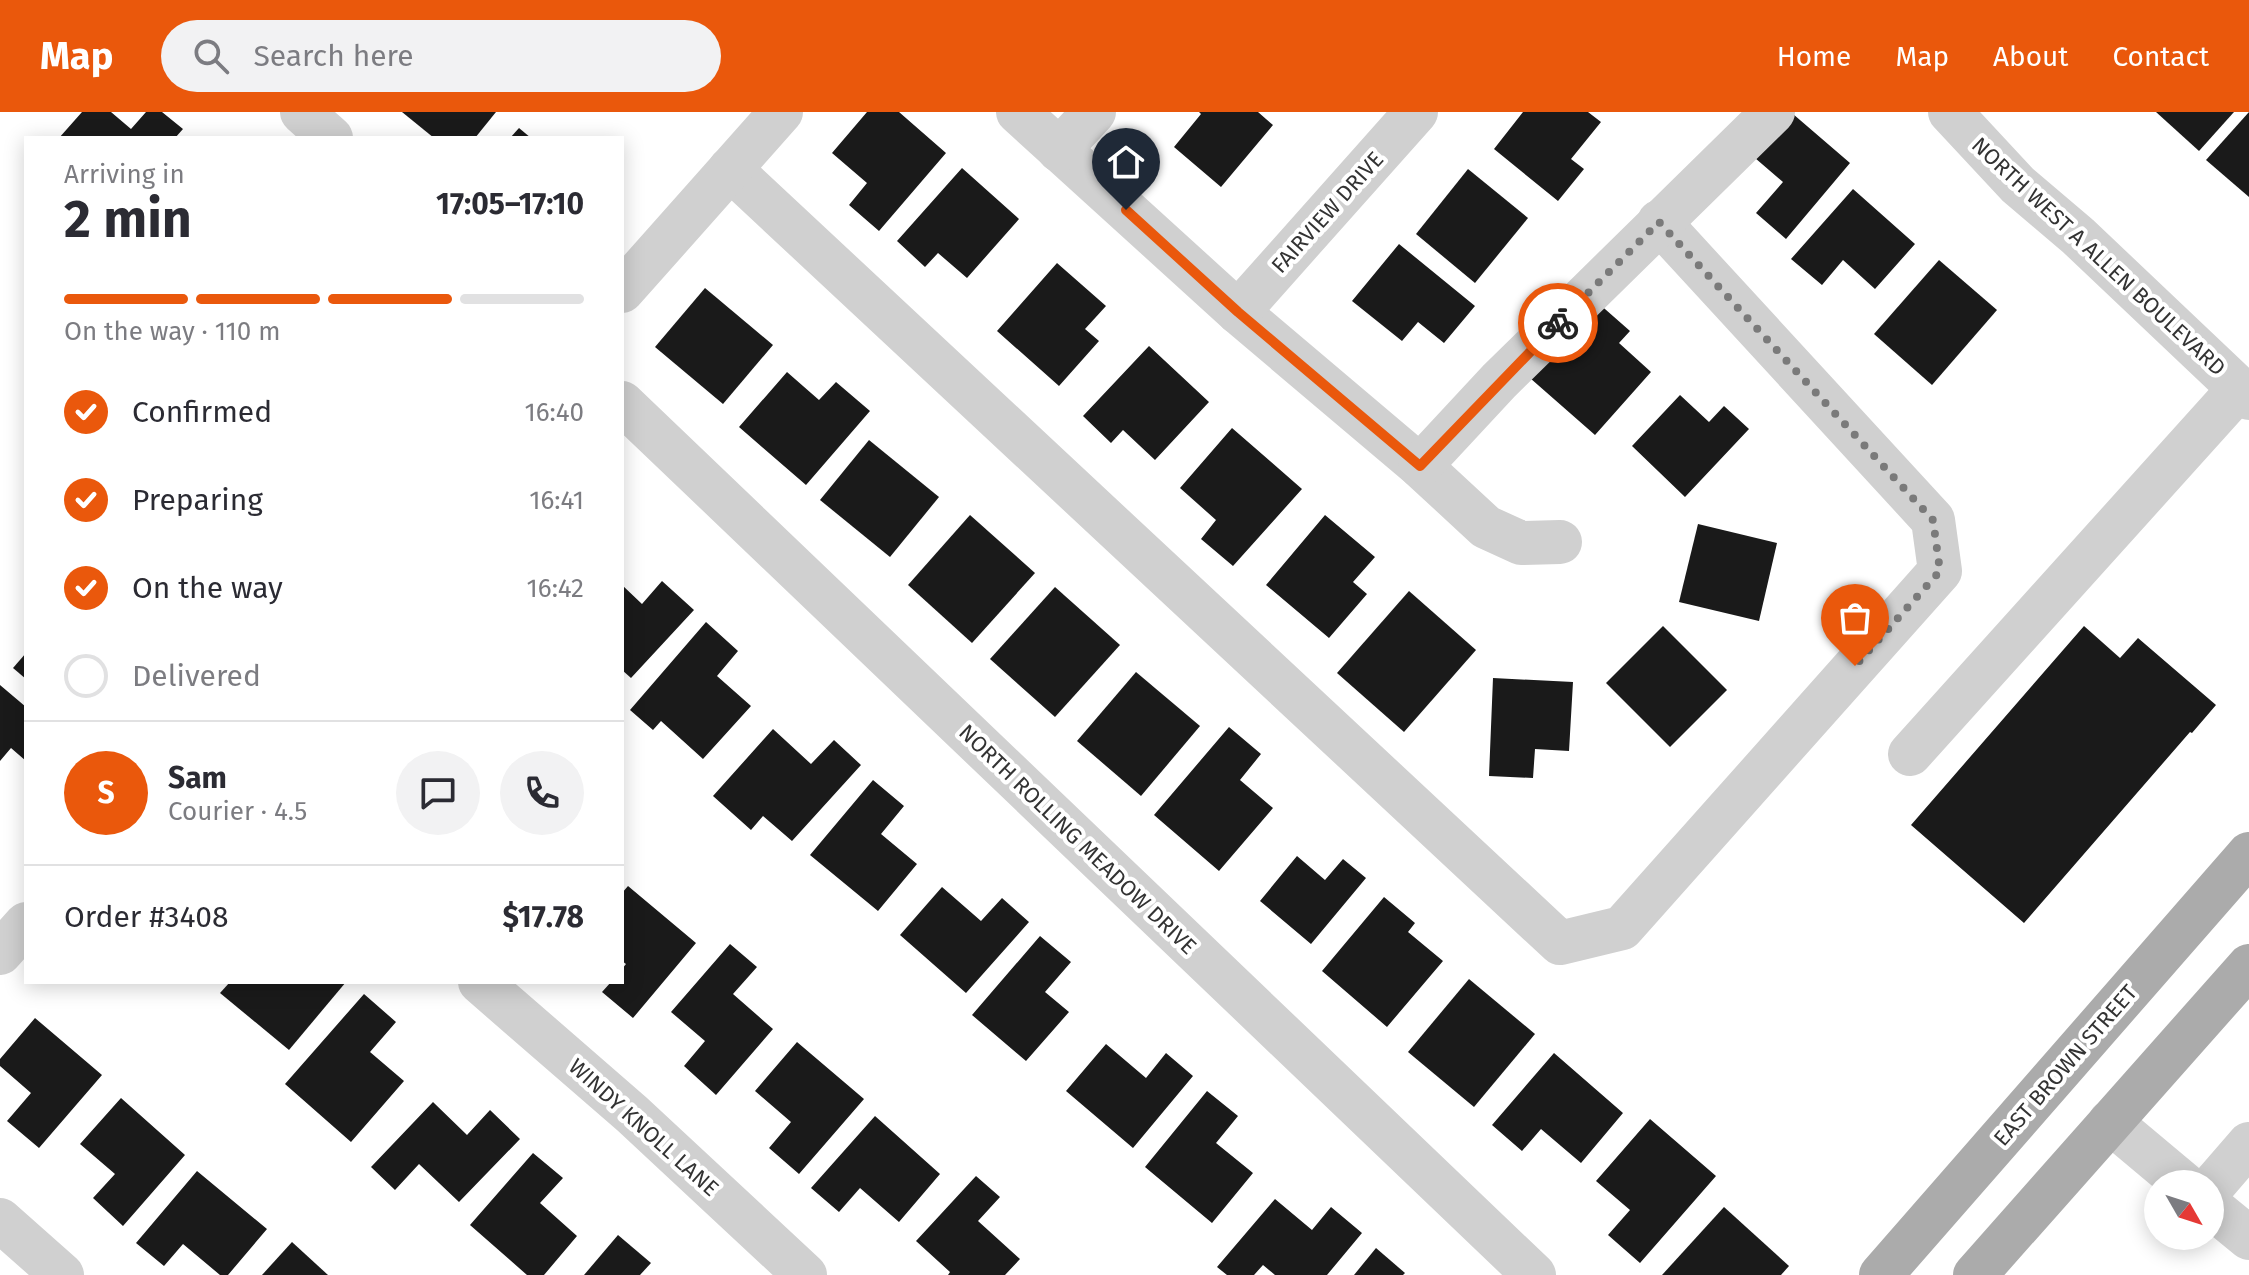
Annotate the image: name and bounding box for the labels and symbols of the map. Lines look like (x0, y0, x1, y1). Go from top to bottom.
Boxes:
pin (1092, 128, 1160, 210)
street label: NORTH WEST A ALLEN BOULEVARD (1966, 132, 2231, 381)
street label: FAIRVIEW DRIVE (1266, 146, 1389, 279)
courier (1518, 283, 1598, 363)
pin (1821, 584, 1889, 666)
street label: NORTH ROLLING MEADOW DRIVE (953, 719, 1202, 960)
street label: EAST BROWN STREET (1988, 979, 2143, 1152)
street label: WINDY KNOLL LANE (563, 1053, 724, 1202)
north arrow (2144, 1170, 2224, 1250)

